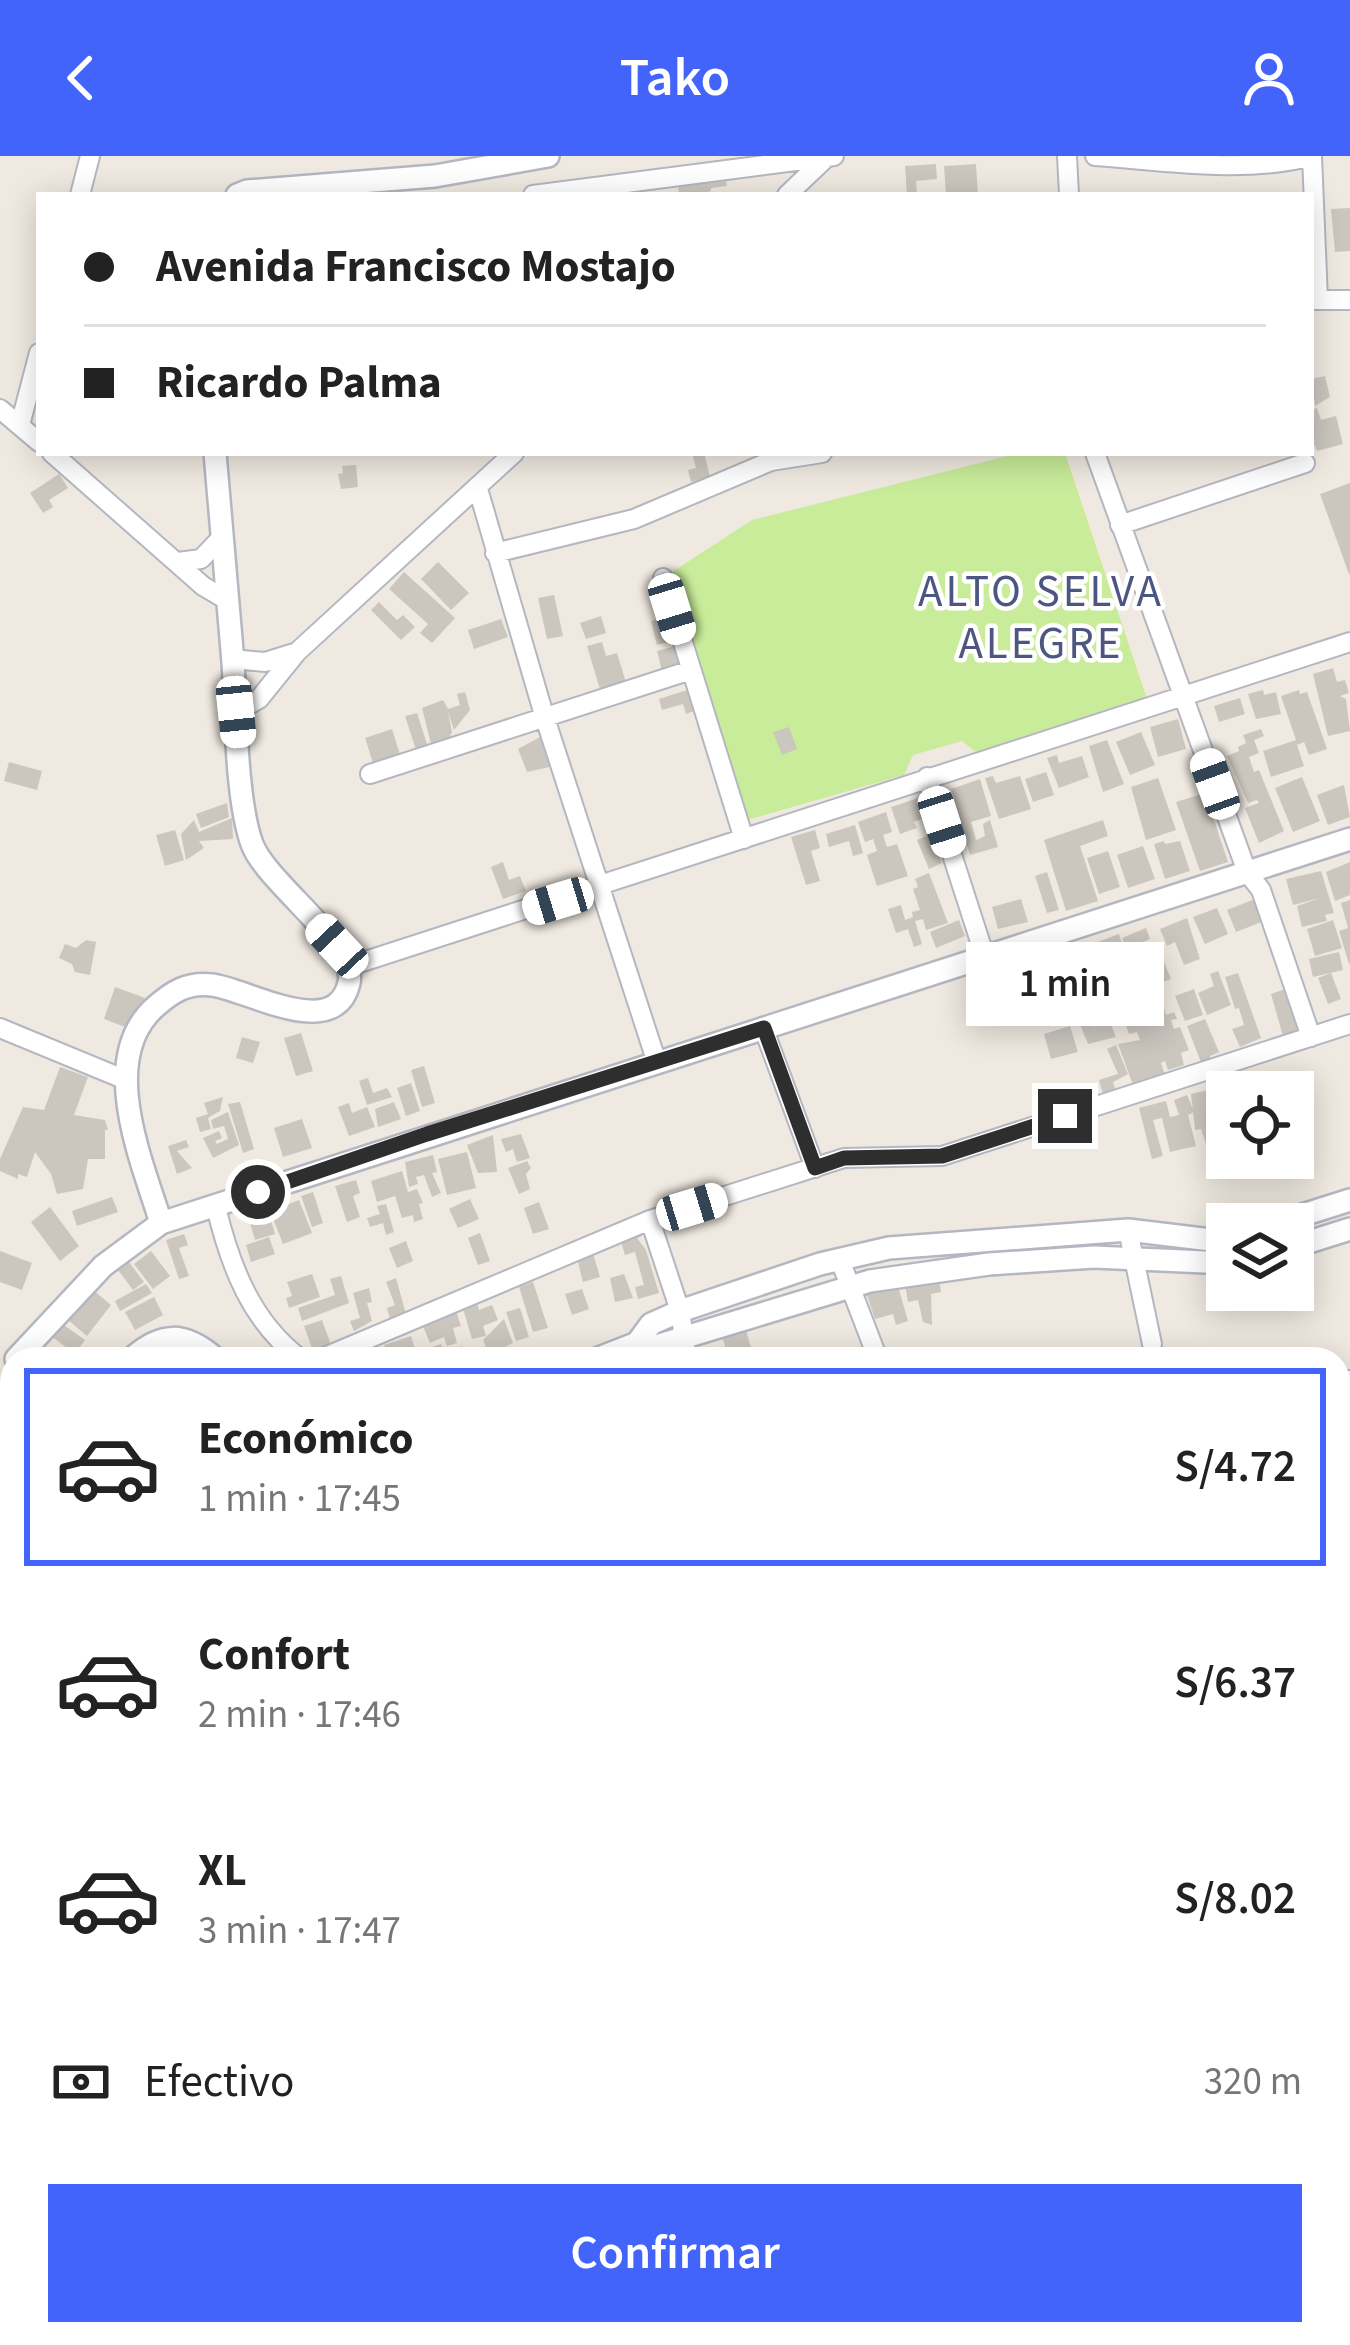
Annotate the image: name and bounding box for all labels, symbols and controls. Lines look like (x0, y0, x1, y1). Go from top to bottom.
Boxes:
text: Tako (620, 40, 730, 117)
icon: back (48, 45, 114, 111)
icon: person (1236, 45, 1302, 111)
text: Avenida Francisco Mostajo (156, 235, 676, 299)
text: Ricardo Palma (156, 351, 442, 415)
district label: ALTO SELVA ALEGRE (918, 560, 1164, 676)
car (644, 569, 700, 649)
car (214, 674, 258, 750)
car (1186, 744, 1244, 824)
car (914, 782, 970, 862)
car (518, 873, 598, 929)
car (299, 907, 375, 985)
callout: 1 min (966, 942, 1164, 1026)
text: 1 min (1019, 956, 1111, 1012)
map controls (1206, 1071, 1314, 1311)
button: locate (1206, 1071, 1314, 1179)
route end (1038, 1089, 1092, 1143)
route start (231, 1165, 285, 1219)
car (652, 1179, 732, 1235)
button: layers (1206, 1203, 1314, 1311)
text: Económico (198, 1407, 414, 1471)
icon: car (54, 1413, 162, 1521)
text: S/4.72 (1174, 1435, 1296, 1499)
text: 1 min · 17:45 (198, 1471, 401, 1527)
text: Confort (198, 1623, 350, 1687)
icon: car (54, 1629, 162, 1737)
text: S/6.37 (1174, 1651, 1296, 1715)
text: 2 min · 17:46 (198, 1687, 401, 1743)
text: XL (198, 1839, 247, 1903)
icon: car (54, 1845, 162, 1953)
text: S/8.02 (1174, 1867, 1296, 1931)
text: 3 min · 17:47 (198, 1903, 401, 1959)
icon: cash (48, 2049, 114, 2115)
text: Efectivo (144, 2050, 294, 2114)
text: 320 m (1204, 2054, 1302, 2110)
button: Confirmar (48, 2184, 1302, 2322)

